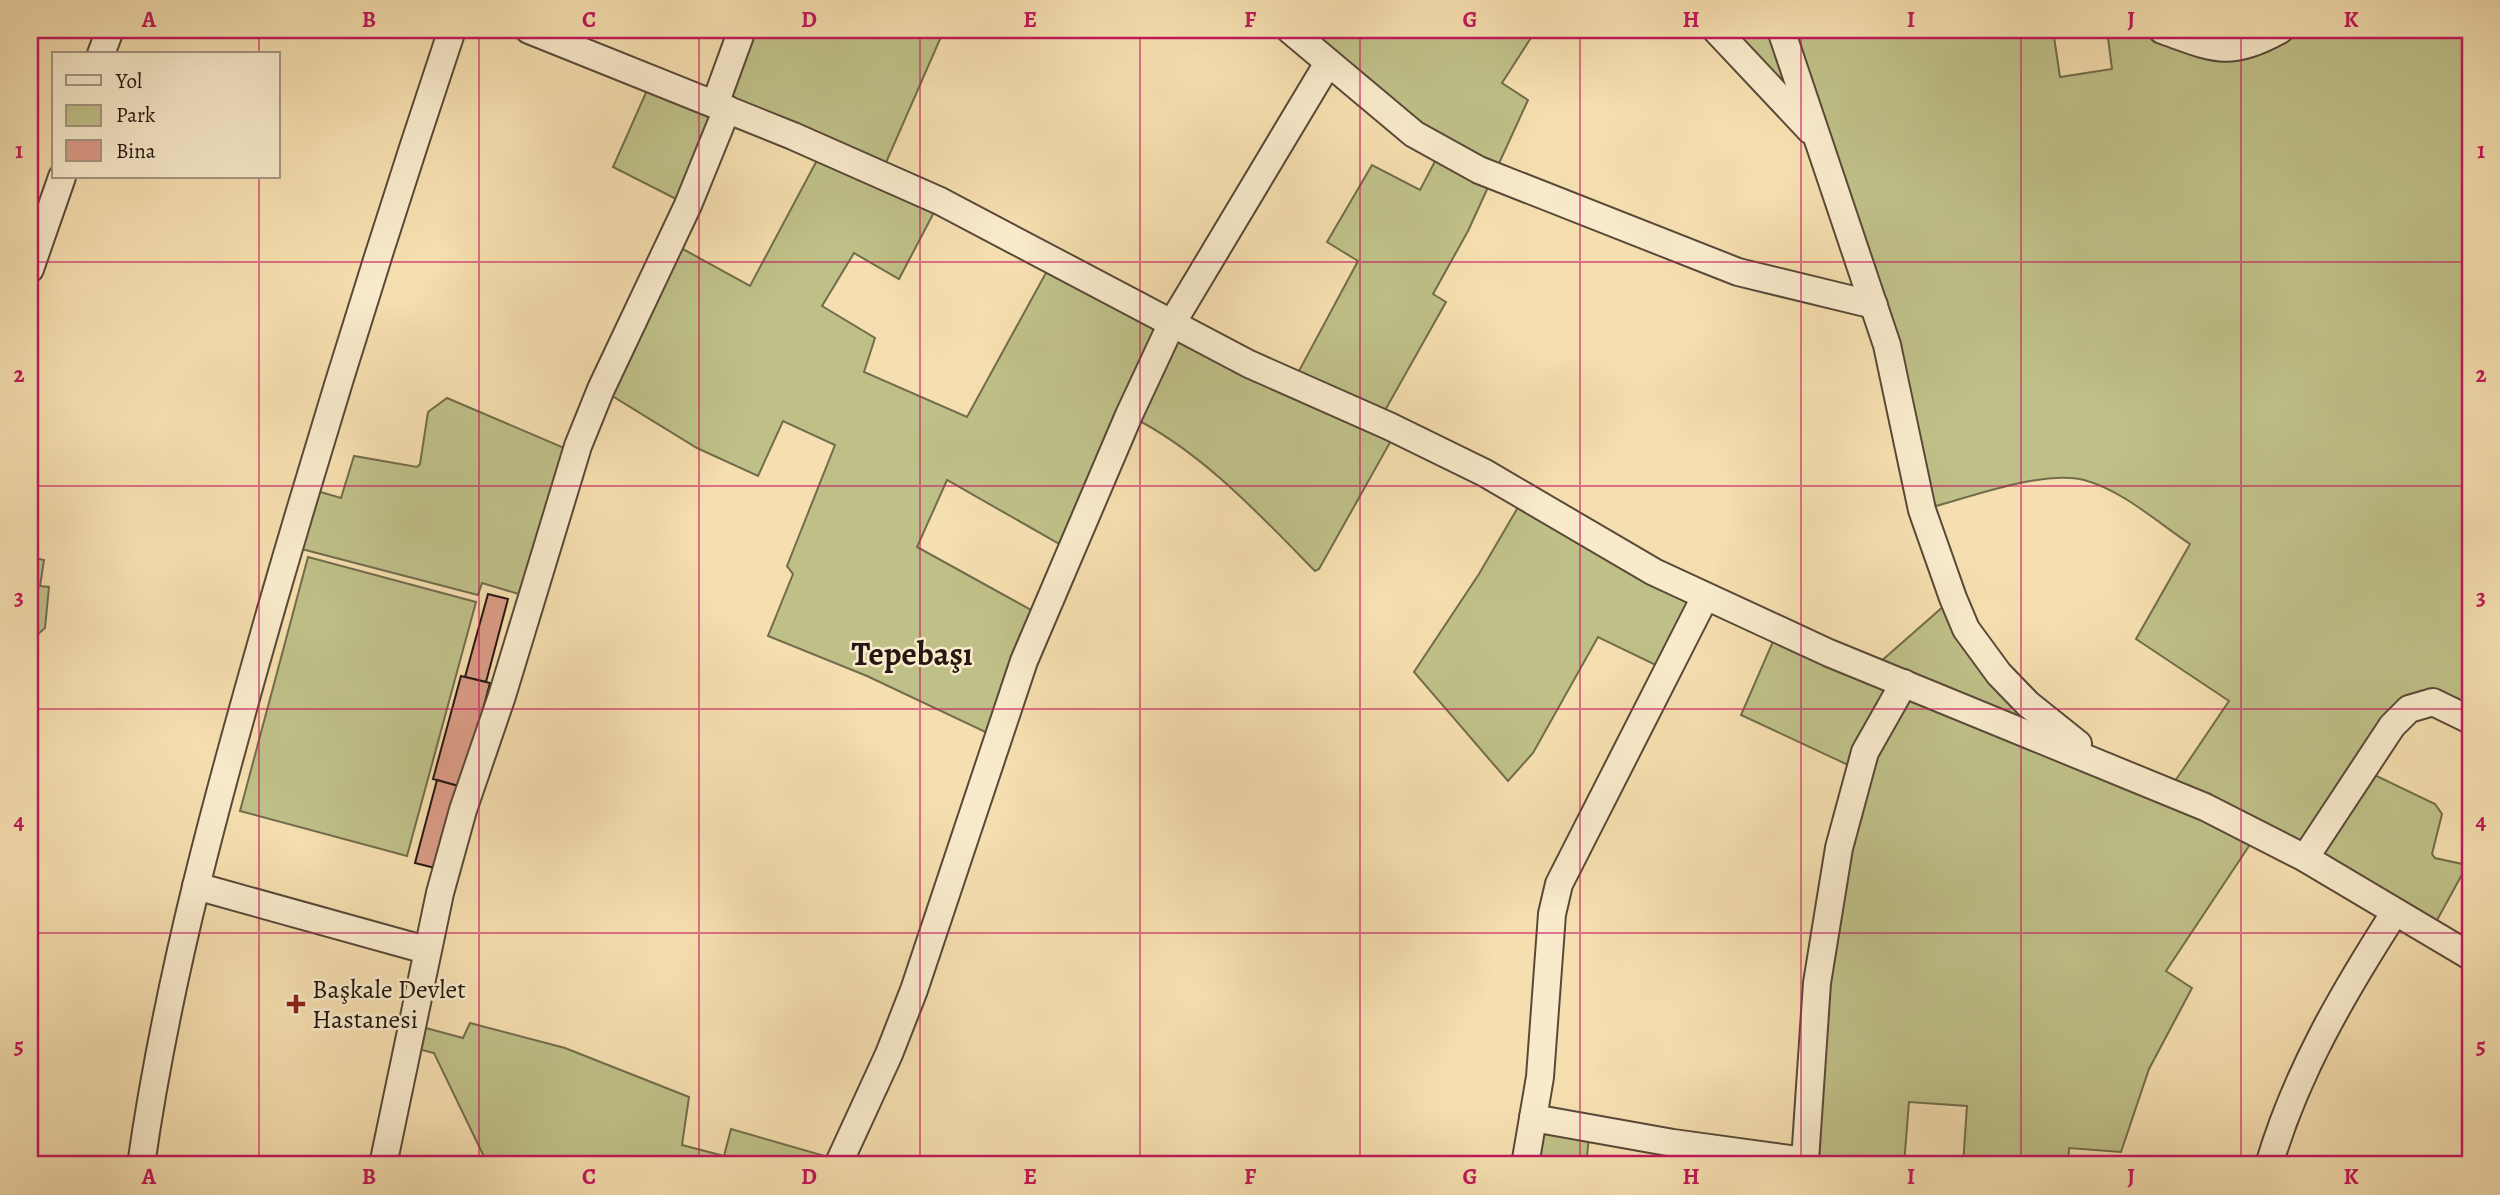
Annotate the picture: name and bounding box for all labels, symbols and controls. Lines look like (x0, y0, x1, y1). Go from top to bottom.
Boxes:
text: A (141, 4, 157, 35)
text: B (362, 4, 376, 35)
text: C (582, 4, 596, 35)
text: D (801, 4, 817, 35)
text: E (1023, 4, 1037, 35)
text: F (1244, 4, 1257, 35)
text: G (1462, 4, 1478, 35)
text: H (1682, 4, 1700, 35)
text: I (1907, 4, 1915, 35)
text: J (2127, 4, 2135, 35)
text: K (2343, 4, 2359, 35)
legend (52, 52, 280, 178)
text: Yol (115, 67, 142, 95)
text: Park (116, 101, 156, 129)
text: 1 (15, 135, 23, 166)
text: 1 (2477, 135, 2485, 166)
text: Bina (116, 137, 156, 165)
text: 2 (13, 359, 25, 390)
text: 2 (2475, 359, 2487, 390)
text: 3 (14, 582, 24, 613)
text: 3 (2476, 582, 2486, 613)
district label: Tepebaşı (851, 631, 973, 676)
text: 4 (14, 806, 25, 837)
text: 4 (2476, 806, 2487, 837)
place label: Başkale Devlet Hastanesi (312, 972, 466, 1037)
marker: Başkale Devlet Hastanesi (286, 994, 306, 1014)
text: 5 (14, 1030, 24, 1061)
text: 5 (2476, 1030, 2486, 1061)
text: A (141, 1161, 157, 1192)
text: B (362, 1161, 376, 1192)
text: C (582, 1161, 596, 1192)
text: D (801, 1161, 817, 1192)
text: E (1023, 1161, 1037, 1192)
text: F (1244, 1161, 1257, 1192)
text: G (1462, 1161, 1478, 1192)
text: H (1682, 1161, 1700, 1192)
text: I (1907, 1161, 1915, 1192)
text: J (2127, 1161, 2135, 1192)
text: K (2343, 1161, 2359, 1192)

